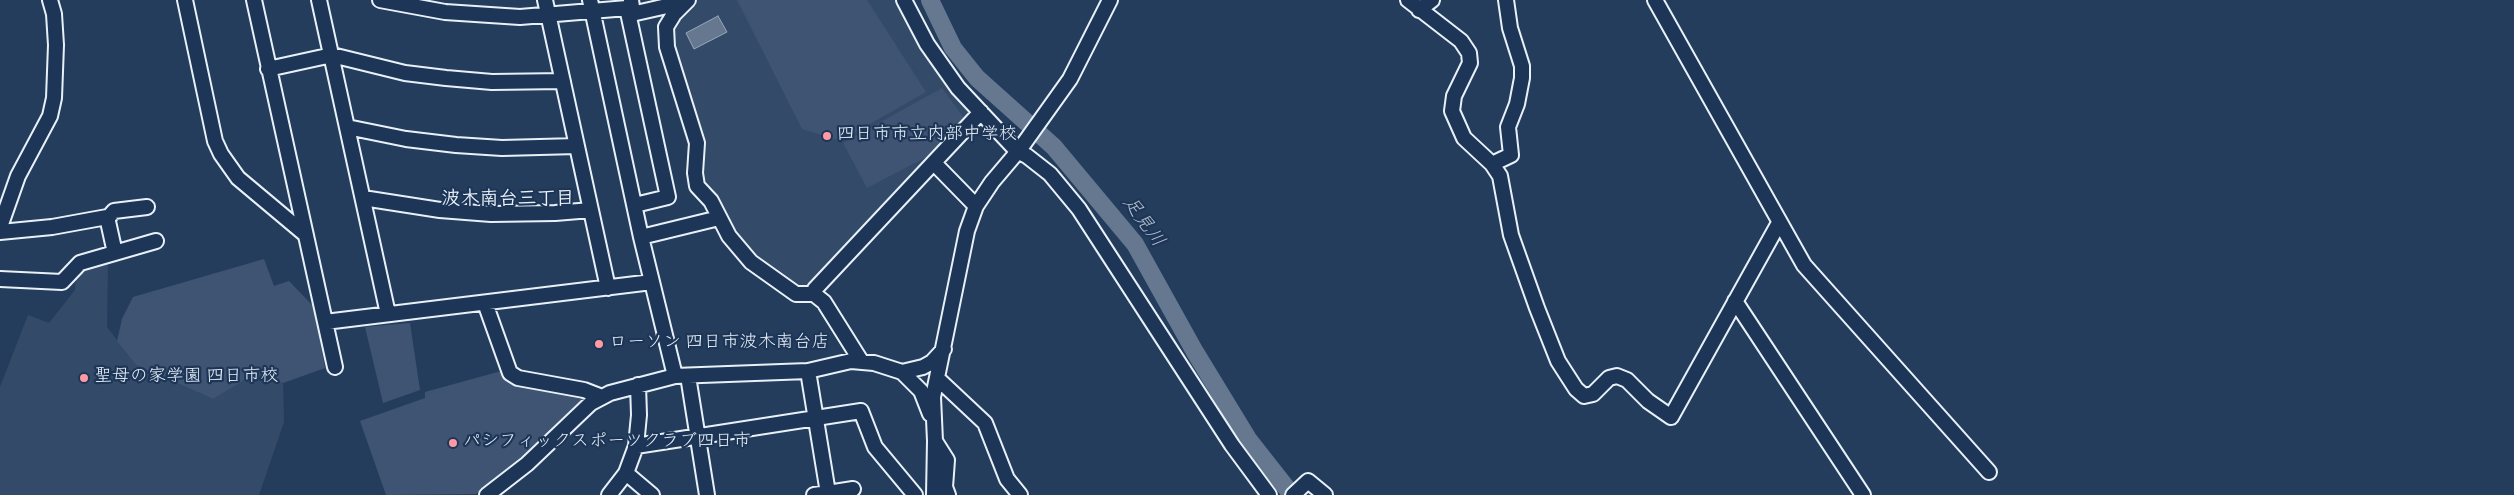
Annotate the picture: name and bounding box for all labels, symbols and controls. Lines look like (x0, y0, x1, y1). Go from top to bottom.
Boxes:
place label: 四日市市立内部中学校 (837, 125, 1017, 147)
marker: 四日市市立内部中学校 (821, 130, 833, 142)
district label: 波木南台三丁目 (442, 190, 574, 212)
water label: 足見川 (1116, 193, 1168, 253)
place label: ローソン 四日市波木南台店 (609, 333, 829, 355)
marker: ローソン 四日市波木南台店 (593, 338, 605, 350)
place label: 聖母の家学園 四日市校 (94, 367, 278, 389)
marker: 聖母の家学園 四日市校 (78, 372, 90, 384)
place label: パシフィックスポーツクラブ四日市 (463, 432, 751, 454)
marker: パシフィックスポーツクラブ四日市 (447, 437, 459, 449)

